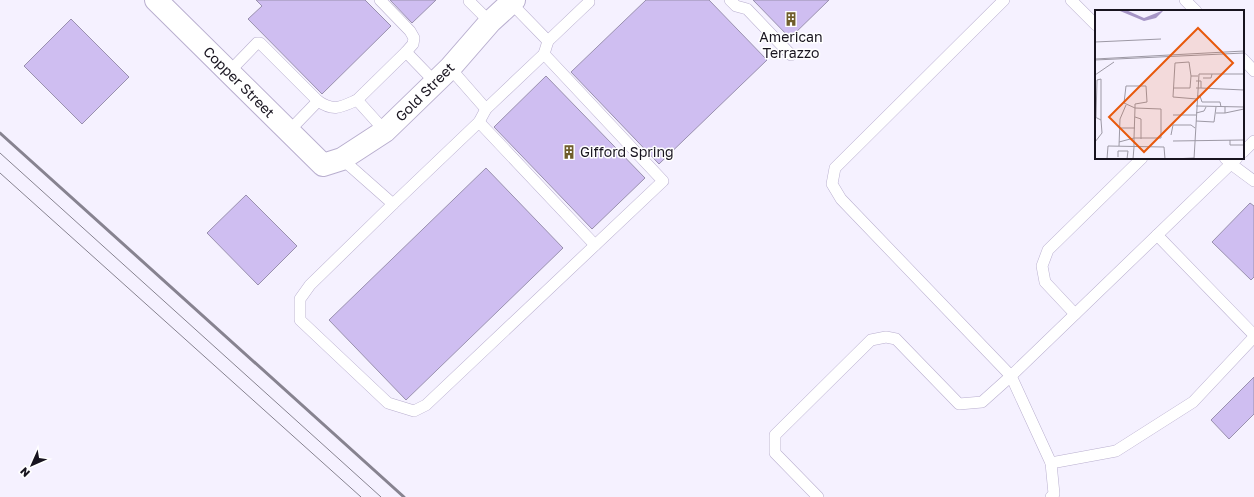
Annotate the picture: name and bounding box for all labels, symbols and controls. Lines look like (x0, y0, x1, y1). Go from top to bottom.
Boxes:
inset map (1095, 10, 1244, 159)
building icon: American Terrazzo (783, 11, 799, 27)
place label: American Terrazzo (759, 28, 823, 61)
street label: Copper Street (200, 43, 278, 121)
street label: Gold Street (392, 59, 458, 125)
place label: Gifford Spring (580, 143, 674, 160)
building icon: Gifford Spring (561, 144, 577, 160)
north arrow (12, 445, 52, 485)
text: N (17, 465, 32, 480)

